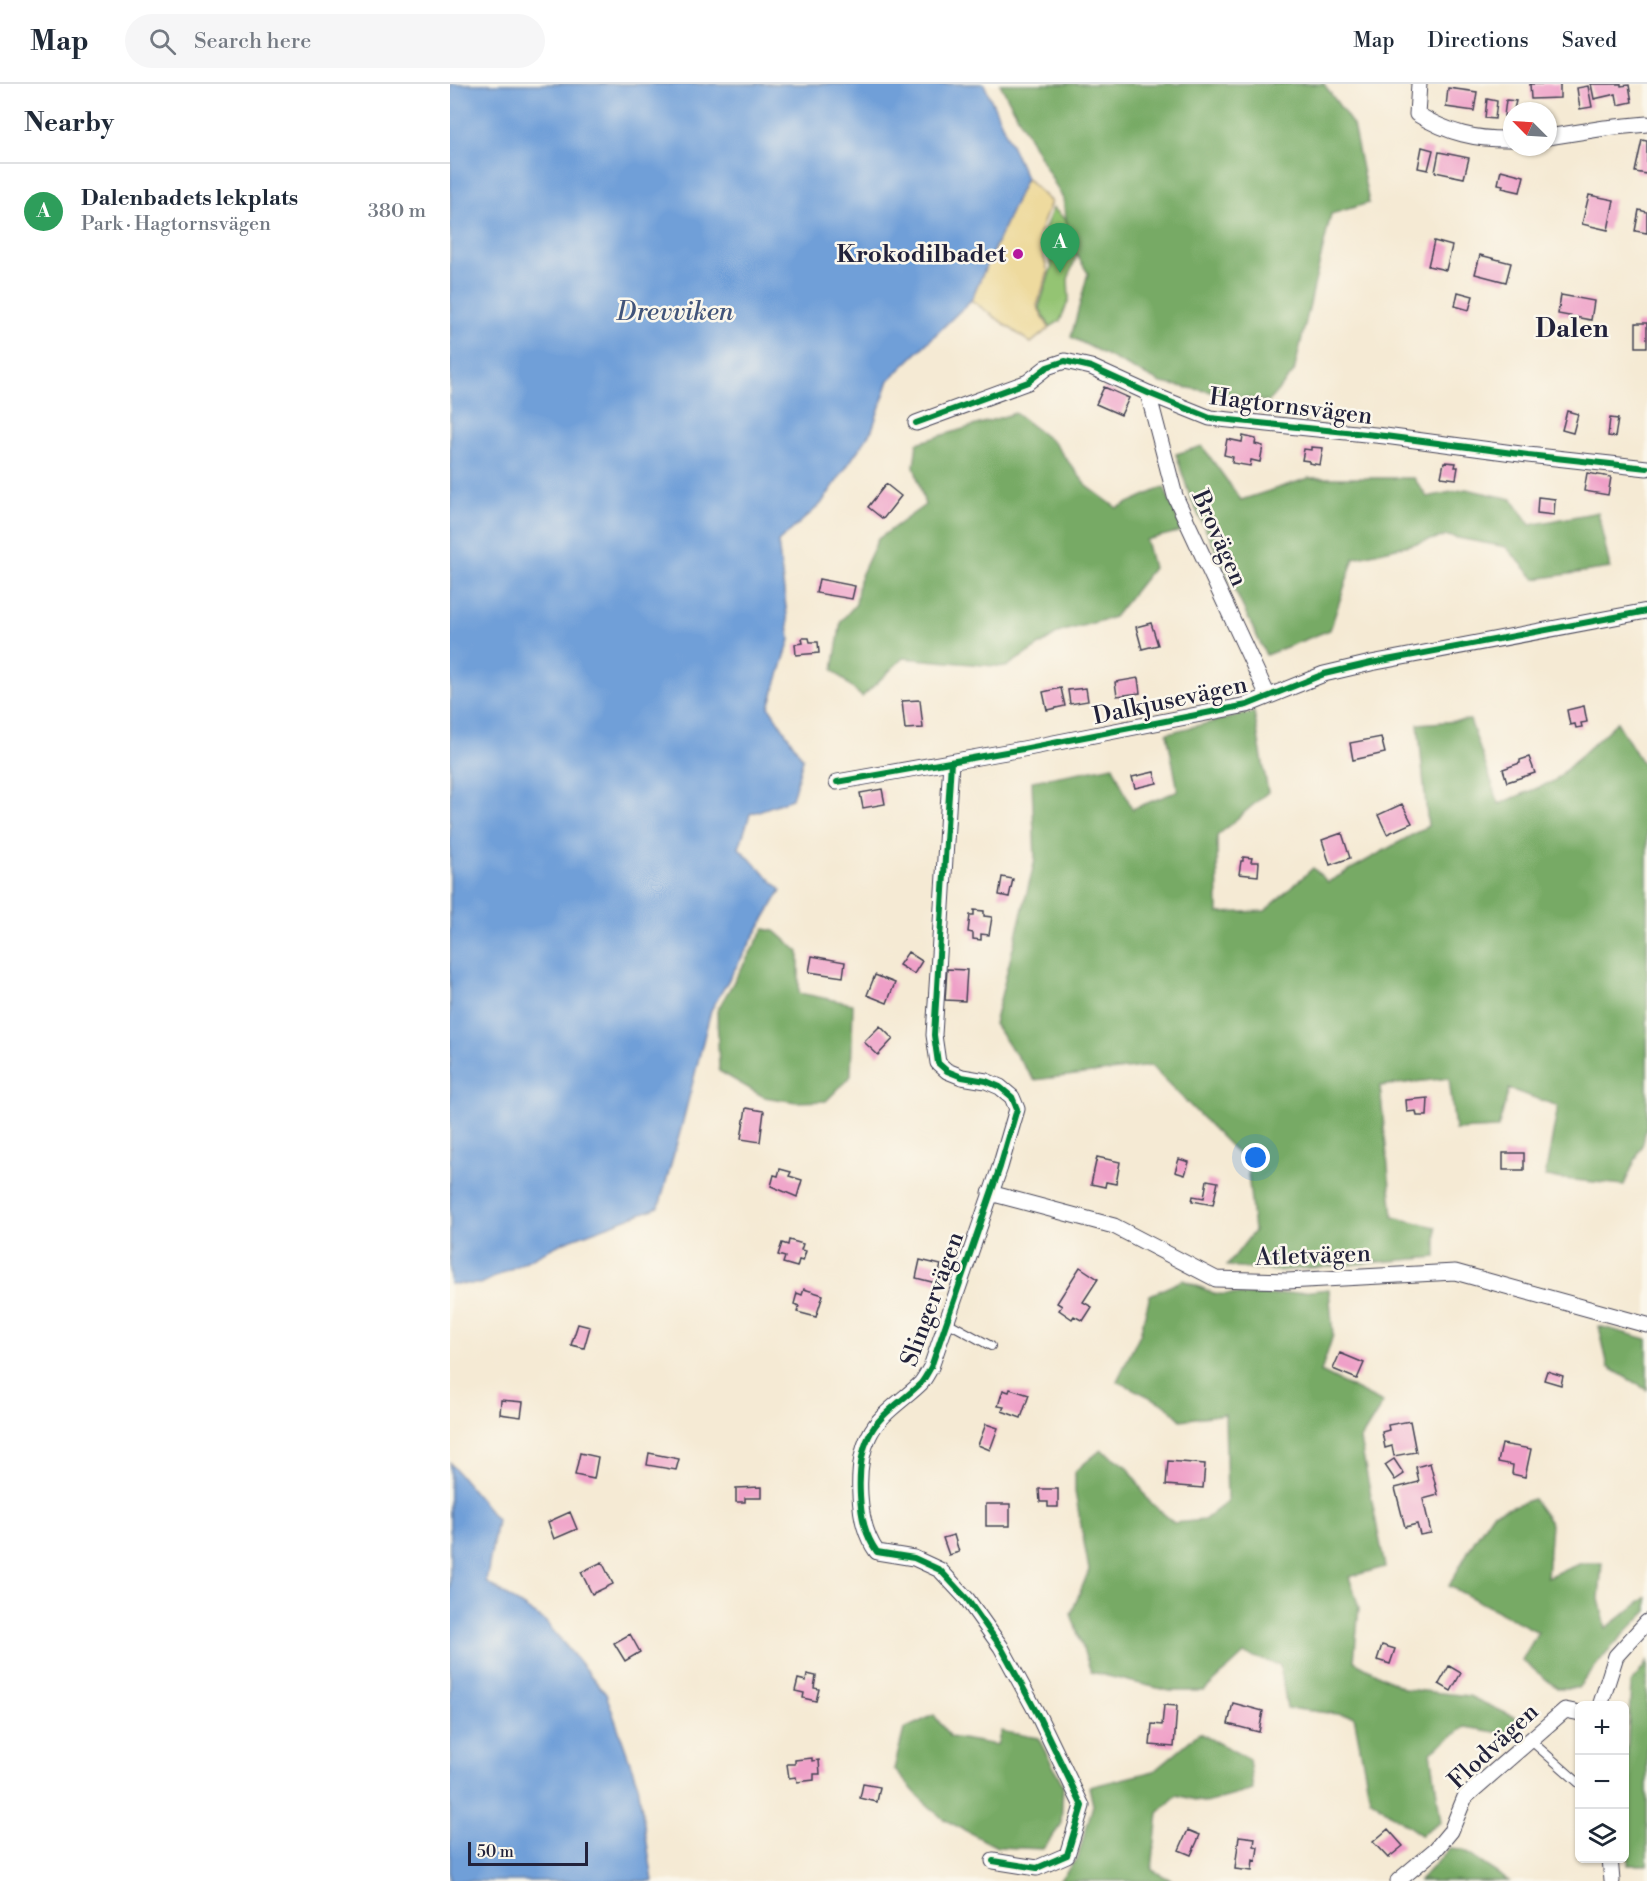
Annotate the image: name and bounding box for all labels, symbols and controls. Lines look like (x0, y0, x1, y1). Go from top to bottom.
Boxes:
search box (125, 14, 545, 68)
text: Map (30, 24, 89, 59)
icon: search (146, 25, 179, 58)
text: Search here (194, 28, 311, 55)
text: Map (1353, 28, 1395, 54)
text: Directions (1428, 28, 1529, 54)
text: Saved (1562, 28, 1617, 54)
north arrow (1503, 102, 1557, 156)
text: Nearby (24, 107, 114, 139)
text: Dalenbadets lekplats (81, 185, 298, 212)
text: A (36, 199, 51, 224)
text: 380 m (368, 199, 426, 224)
text: Park · Hagtornsvägen (81, 212, 271, 237)
pin: A (1040, 224, 1080, 273)
place label: Krokodilbadet (836, 240, 1007, 270)
marker: Krokodilbadet (1011, 247, 1025, 261)
water label: Drevviken (616, 296, 734, 328)
district label: Dalen (1535, 313, 1609, 345)
street label: Hagtornsvägen (1208, 382, 1374, 432)
street label: Brovägen (1184, 485, 1254, 591)
street label: Dalkjusevägen (1090, 670, 1250, 732)
your location (1241, 1143, 1270, 1172)
street label: Slingervägen (895, 1228, 971, 1371)
street label: Atletvägen (1254, 1239, 1371, 1273)
street label: Flodvägen (1442, 1697, 1545, 1796)
map controls (1575, 1701, 1629, 1863)
button: + (1575, 1701, 1629, 1755)
button: − (1575, 1755, 1629, 1809)
button: layers (1575, 1809, 1629, 1863)
scale bar (468, 1839, 588, 1866)
text: 50 m (477, 1842, 514, 1862)

